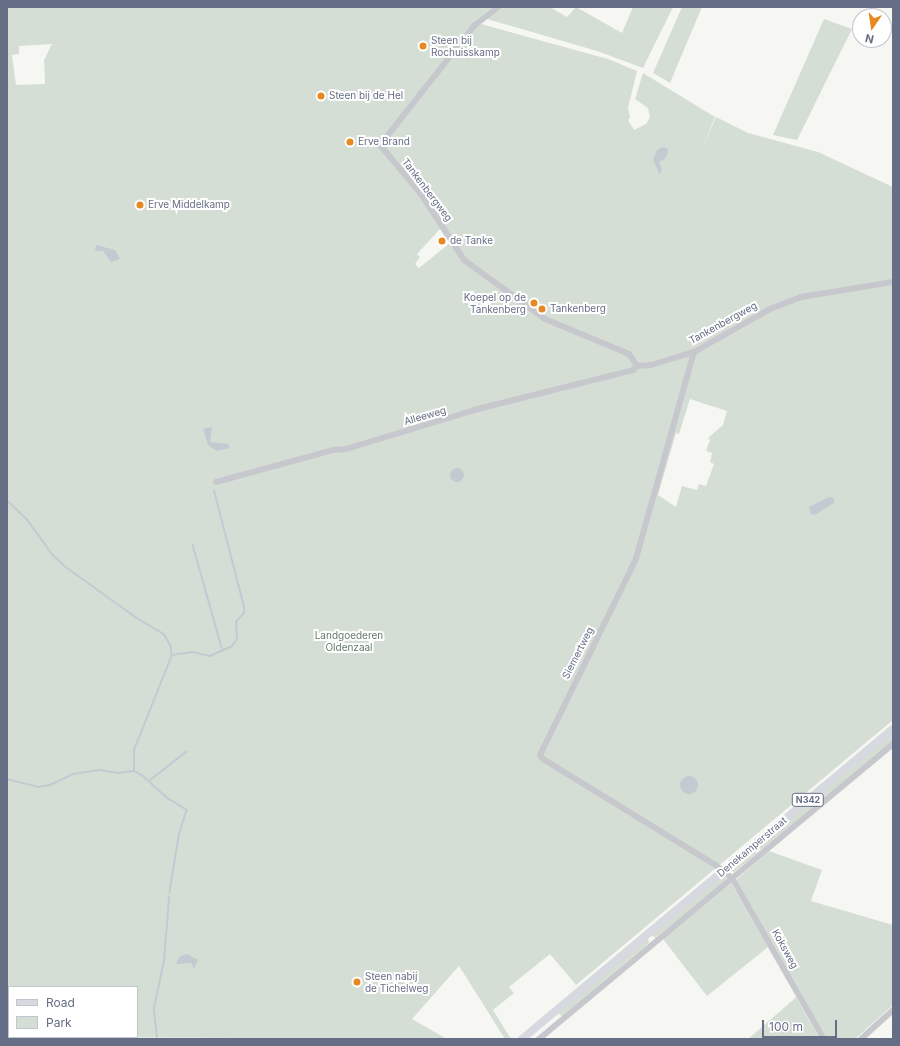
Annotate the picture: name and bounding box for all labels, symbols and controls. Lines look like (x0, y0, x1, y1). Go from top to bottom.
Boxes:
north arrow (852, 8, 892, 48)
text: N (864, 31, 875, 46)
place label: Steen bij Rochuisskamp (431, 34, 500, 58)
marker: Steen bij Rochuisskamp (418, 41, 428, 51)
place label: Steen bij de Hel (329, 90, 403, 102)
marker: Steen bij de Hel (316, 91, 326, 101)
place label: Erve Brand (358, 136, 410, 148)
marker: Erve Brand (345, 137, 355, 147)
street label: Tankenbergweg (399, 156, 455, 224)
place label: Erve Middelkamp (148, 199, 230, 211)
marker: Erve Middelkamp (135, 200, 145, 210)
place label: de Tanke (450, 235, 493, 247)
marker: de Tanke (437, 236, 447, 246)
place label: Koepel op de Tankenberg (464, 291, 526, 314)
marker: Koepel op de Tankenberg (529, 298, 539, 308)
street label: Tankenbergweg (687, 299, 759, 347)
place label: Tankenberg (550, 303, 606, 315)
marker: Tankenberg (537, 304, 547, 314)
street label: Alleeweg (403, 404, 447, 428)
street label: Siemertweg (560, 625, 596, 681)
park label: Landgoederen Oldenzaal (315, 629, 383, 652)
road number: N342 (791, 793, 825, 807)
street label: Denekamperstraat (715, 814, 789, 880)
street label: Koksweg (769, 927, 801, 971)
place label: Steen nabij de Tichelweg (365, 970, 428, 994)
marker: Steen nabij de Tichelweg (352, 977, 362, 987)
legend (8, 986, 138, 1038)
text: Road (46, 995, 75, 1010)
scale bar (764, 1012, 839, 1038)
text: Park (46, 1015, 72, 1030)
text: 100 m (769, 1019, 803, 1034)

